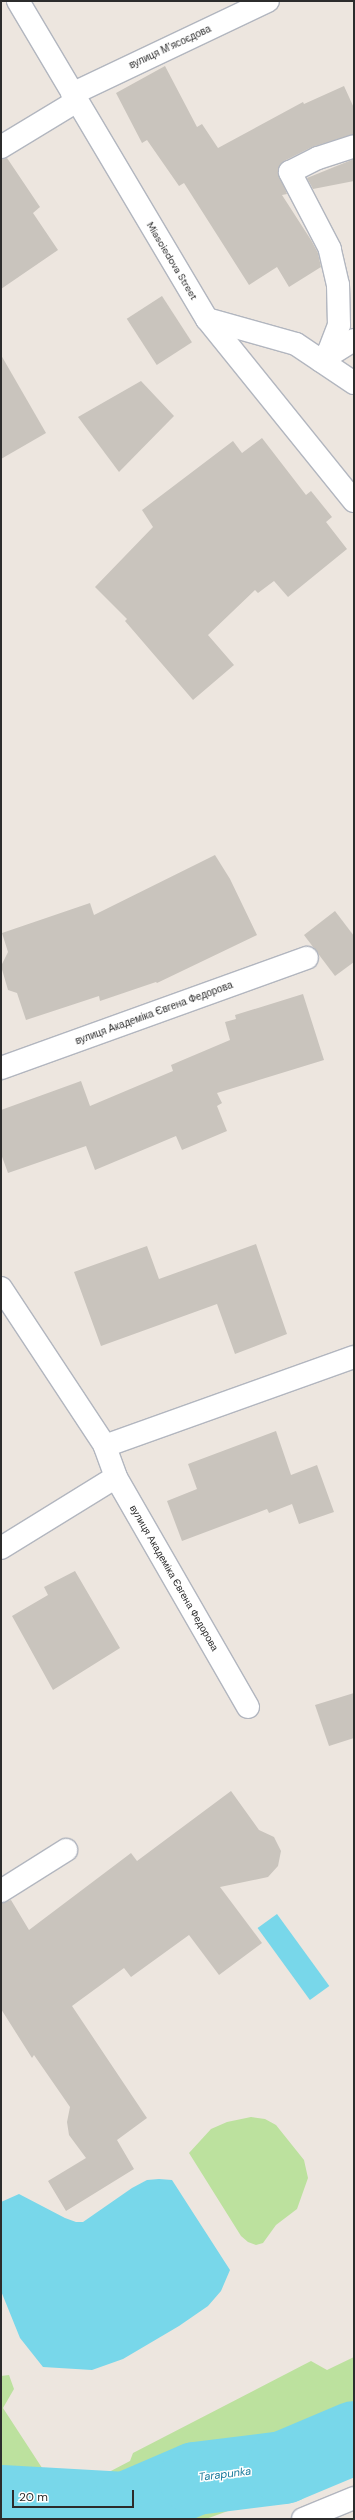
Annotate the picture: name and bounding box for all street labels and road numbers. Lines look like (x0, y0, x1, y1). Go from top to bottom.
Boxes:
street label: вулиця Мʼясоєдова (127, 23, 213, 71)
street label: Miasoiedova Street (144, 220, 200, 302)
street label: вулиця Академіка Євгена Федорова (74, 979, 234, 1047)
street label: вулиця Академіка Євгена Федорова (127, 1503, 221, 1653)

